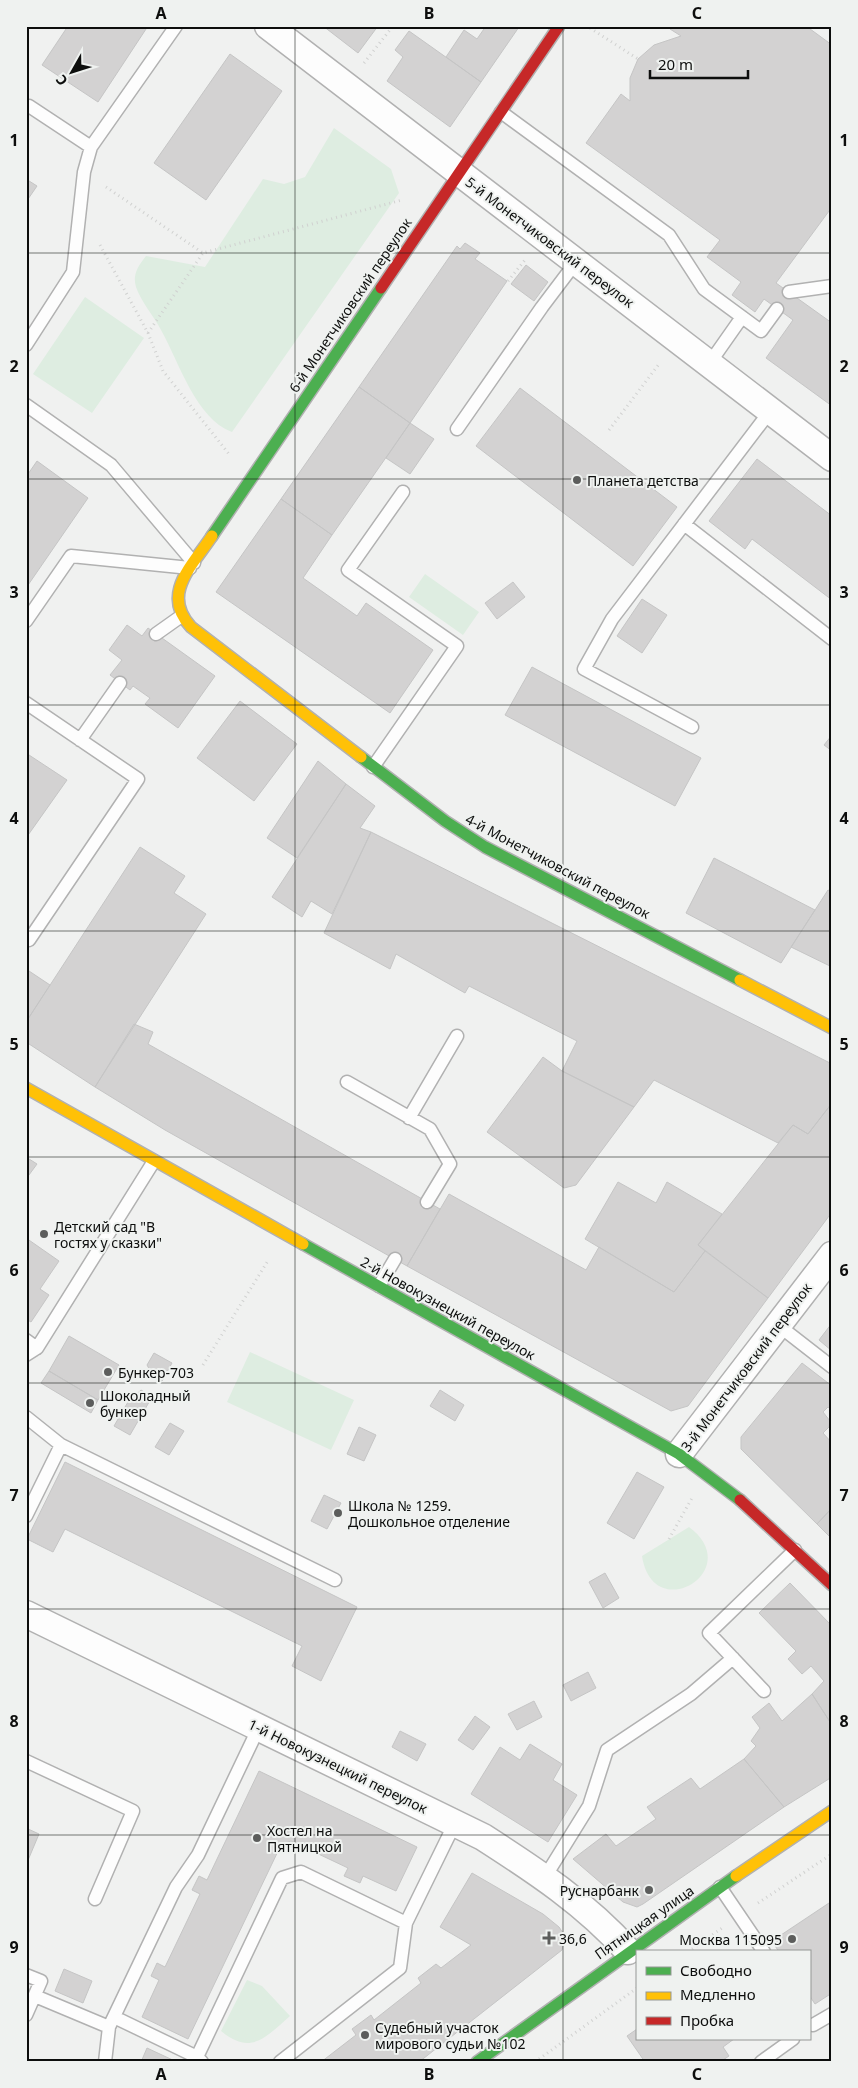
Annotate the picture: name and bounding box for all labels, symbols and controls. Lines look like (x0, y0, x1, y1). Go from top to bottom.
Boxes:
text: A (155, 2, 167, 24)
text: B (424, 2, 434, 24)
text: C (692, 2, 702, 24)
north arrow (48, 48, 98, 98)
scale bar (650, 48, 748, 80)
text: 20 m (658, 54, 693, 74)
text: С (51, 71, 72, 90)
text: 1 (9, 129, 19, 151)
text: 1 (839, 129, 849, 151)
street label: 5-й Монетчиковский переулок (462, 172, 639, 312)
street label: 6-й Монетчиковский переулок (284, 214, 416, 396)
text: 2 (9, 355, 19, 377)
text: 2 (839, 355, 849, 377)
place label: Планета детства (587, 471, 699, 490)
marker: Планета детства (571, 474, 583, 486)
text: 3 (9, 581, 19, 603)
text: 3 (839, 581, 849, 603)
text: 4 (9, 807, 19, 829)
text: 4 (839, 807, 849, 829)
street label: 4-й Монетчиковский переулок (462, 809, 654, 923)
text: 5 (9, 1033, 19, 1055)
text: 5 (839, 1033, 849, 1055)
place label: Детский сад "В гостях у сказки" (54, 1217, 162, 1252)
marker: Детский сад "В гостях у сказки" (38, 1228, 50, 1240)
street label: 2-й Новокузнецкий переулок (357, 1252, 539, 1364)
text: 6 (9, 1259, 19, 1281)
text: 6 (839, 1259, 849, 1281)
street label: 3-й Монетчиковский переулок (676, 1278, 816, 1455)
place label: Бункер-703 (118, 1363, 194, 1382)
marker: Бункер-703 (102, 1366, 114, 1378)
place label: Шоколадный бункер (100, 1386, 191, 1421)
marker: Шоколадный бункер (84, 1397, 96, 1409)
text: 7 (9, 1484, 19, 1506)
text: 7 (839, 1484, 849, 1506)
place label: Школа № 1259. Дошкольное отделение (348, 1496, 510, 1531)
marker: Школа № 1259. Дошкольное отделение (332, 1507, 344, 1519)
text: 8 (9, 1710, 19, 1732)
text: 8 (839, 1710, 849, 1732)
street label: 1-й Новокузнецкий переулок (245, 1714, 431, 1818)
place label: Хостел на Пятницкой (267, 1821, 342, 1856)
marker: Хостел на Пятницкой (251, 1832, 263, 1844)
place label: Руснарбанк (560, 1881, 640, 1900)
street label: Пятницкая улица (591, 1881, 697, 1963)
marker: Руснарбанк (643, 1884, 655, 1896)
place label: 36,6 (559, 1929, 587, 1948)
place label: Москва 115095 (679, 1930, 782, 1949)
marker: 36,6 (543, 1932, 555, 1944)
marker: Москва 115095 (786, 1933, 798, 1945)
text: 9 (9, 1936, 19, 1958)
text: 9 (839, 1936, 849, 1958)
legend (636, 1950, 810, 2040)
text: Свободно (680, 1960, 752, 1980)
text: Медленно (680, 1984, 756, 2004)
text: Пробка (680, 2010, 734, 2030)
place label: Судебный участок мирового судьи №102 (375, 2018, 526, 2053)
marker: Судебный участок мирового судьи №102 (359, 2029, 371, 2041)
text: A (155, 2063, 167, 2085)
text: B (424, 2063, 434, 2085)
text: C (692, 2063, 702, 2085)

